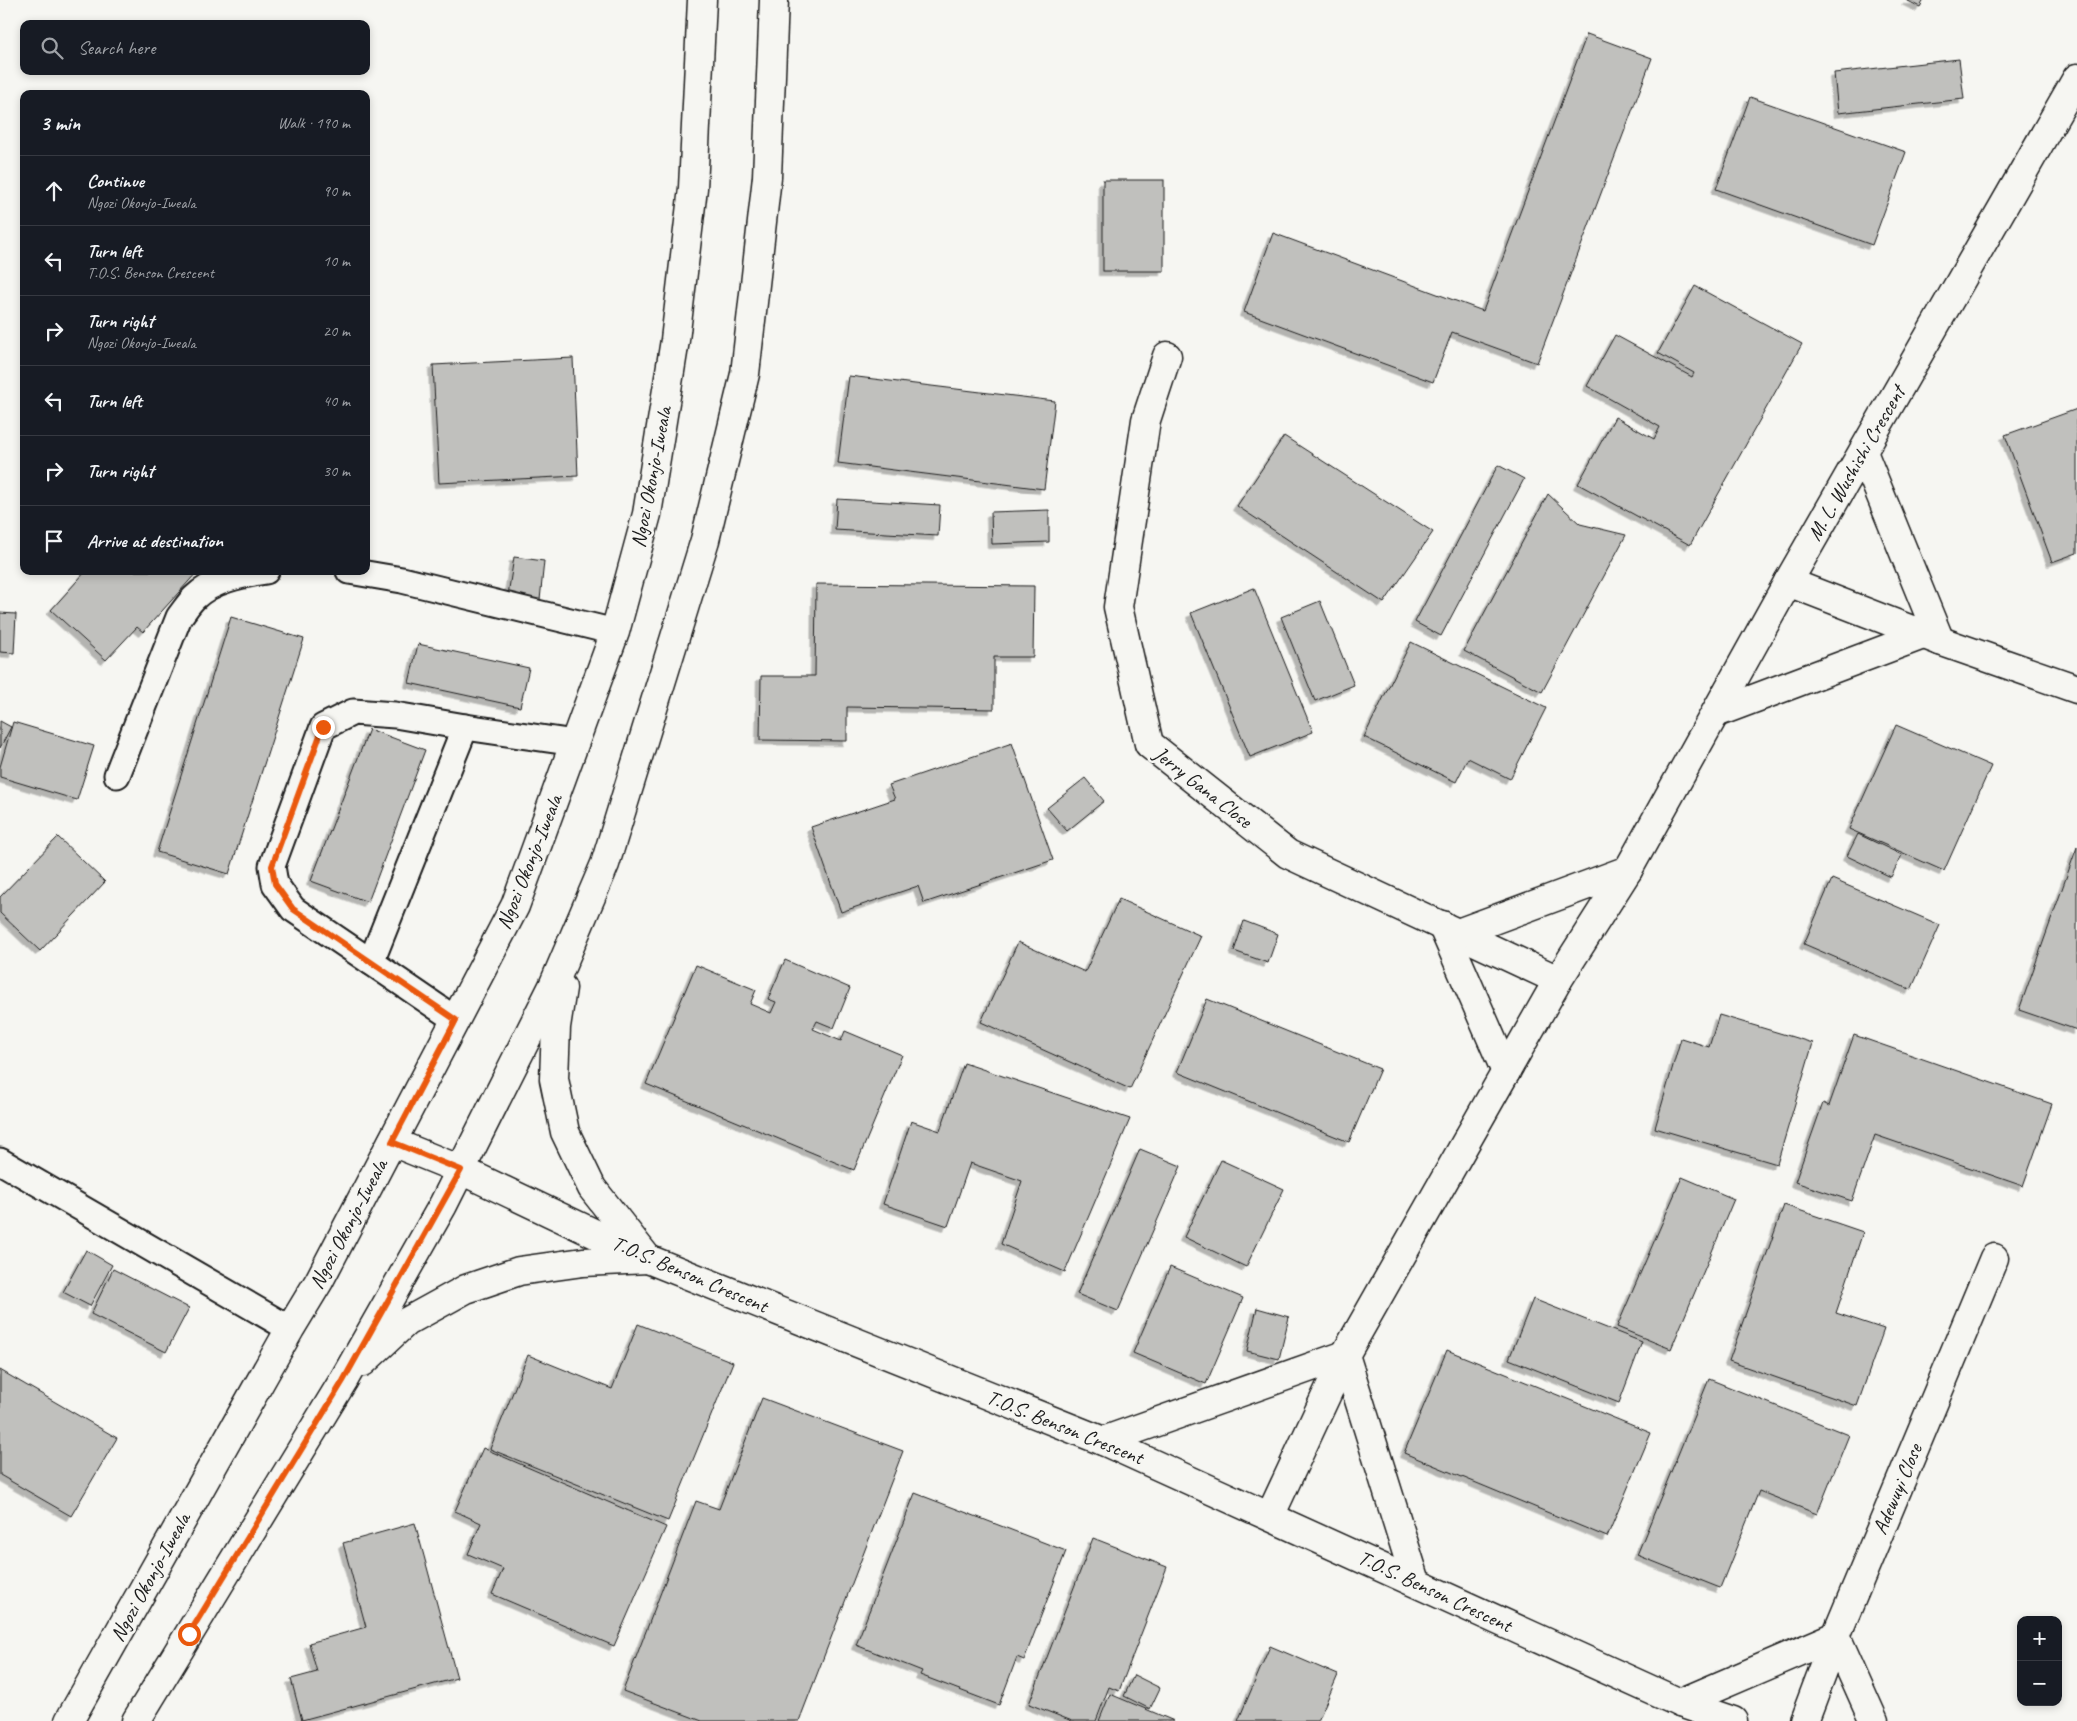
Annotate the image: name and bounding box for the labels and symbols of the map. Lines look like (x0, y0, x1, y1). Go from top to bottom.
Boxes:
street label: M. L. Wushishi Crescent (1801, 378, 1912, 545)
street label: Ngozi Okonjo-Iweala (625, 402, 678, 550)
route end (312, 716, 335, 739)
street label: Jerry Gana Close (1148, 740, 1258, 834)
street label: Ngozi Okonjo-Iweala (490, 789, 569, 933)
street label: Ngozi Okonjo-Iweala (303, 1153, 394, 1293)
street label: T.O.S. Benson Crescent (608, 1229, 774, 1319)
street label: T.O.S. Benson Crescent (983, 1384, 1149, 1471)
street label: Adewuyi Close (1866, 1439, 1928, 1538)
street label: Ngozi Okonjo-Iweala (104, 1506, 197, 1646)
street label: T.O.S. Benson Crescent (1354, 1544, 1518, 1639)
route start (178, 1623, 201, 1646)

